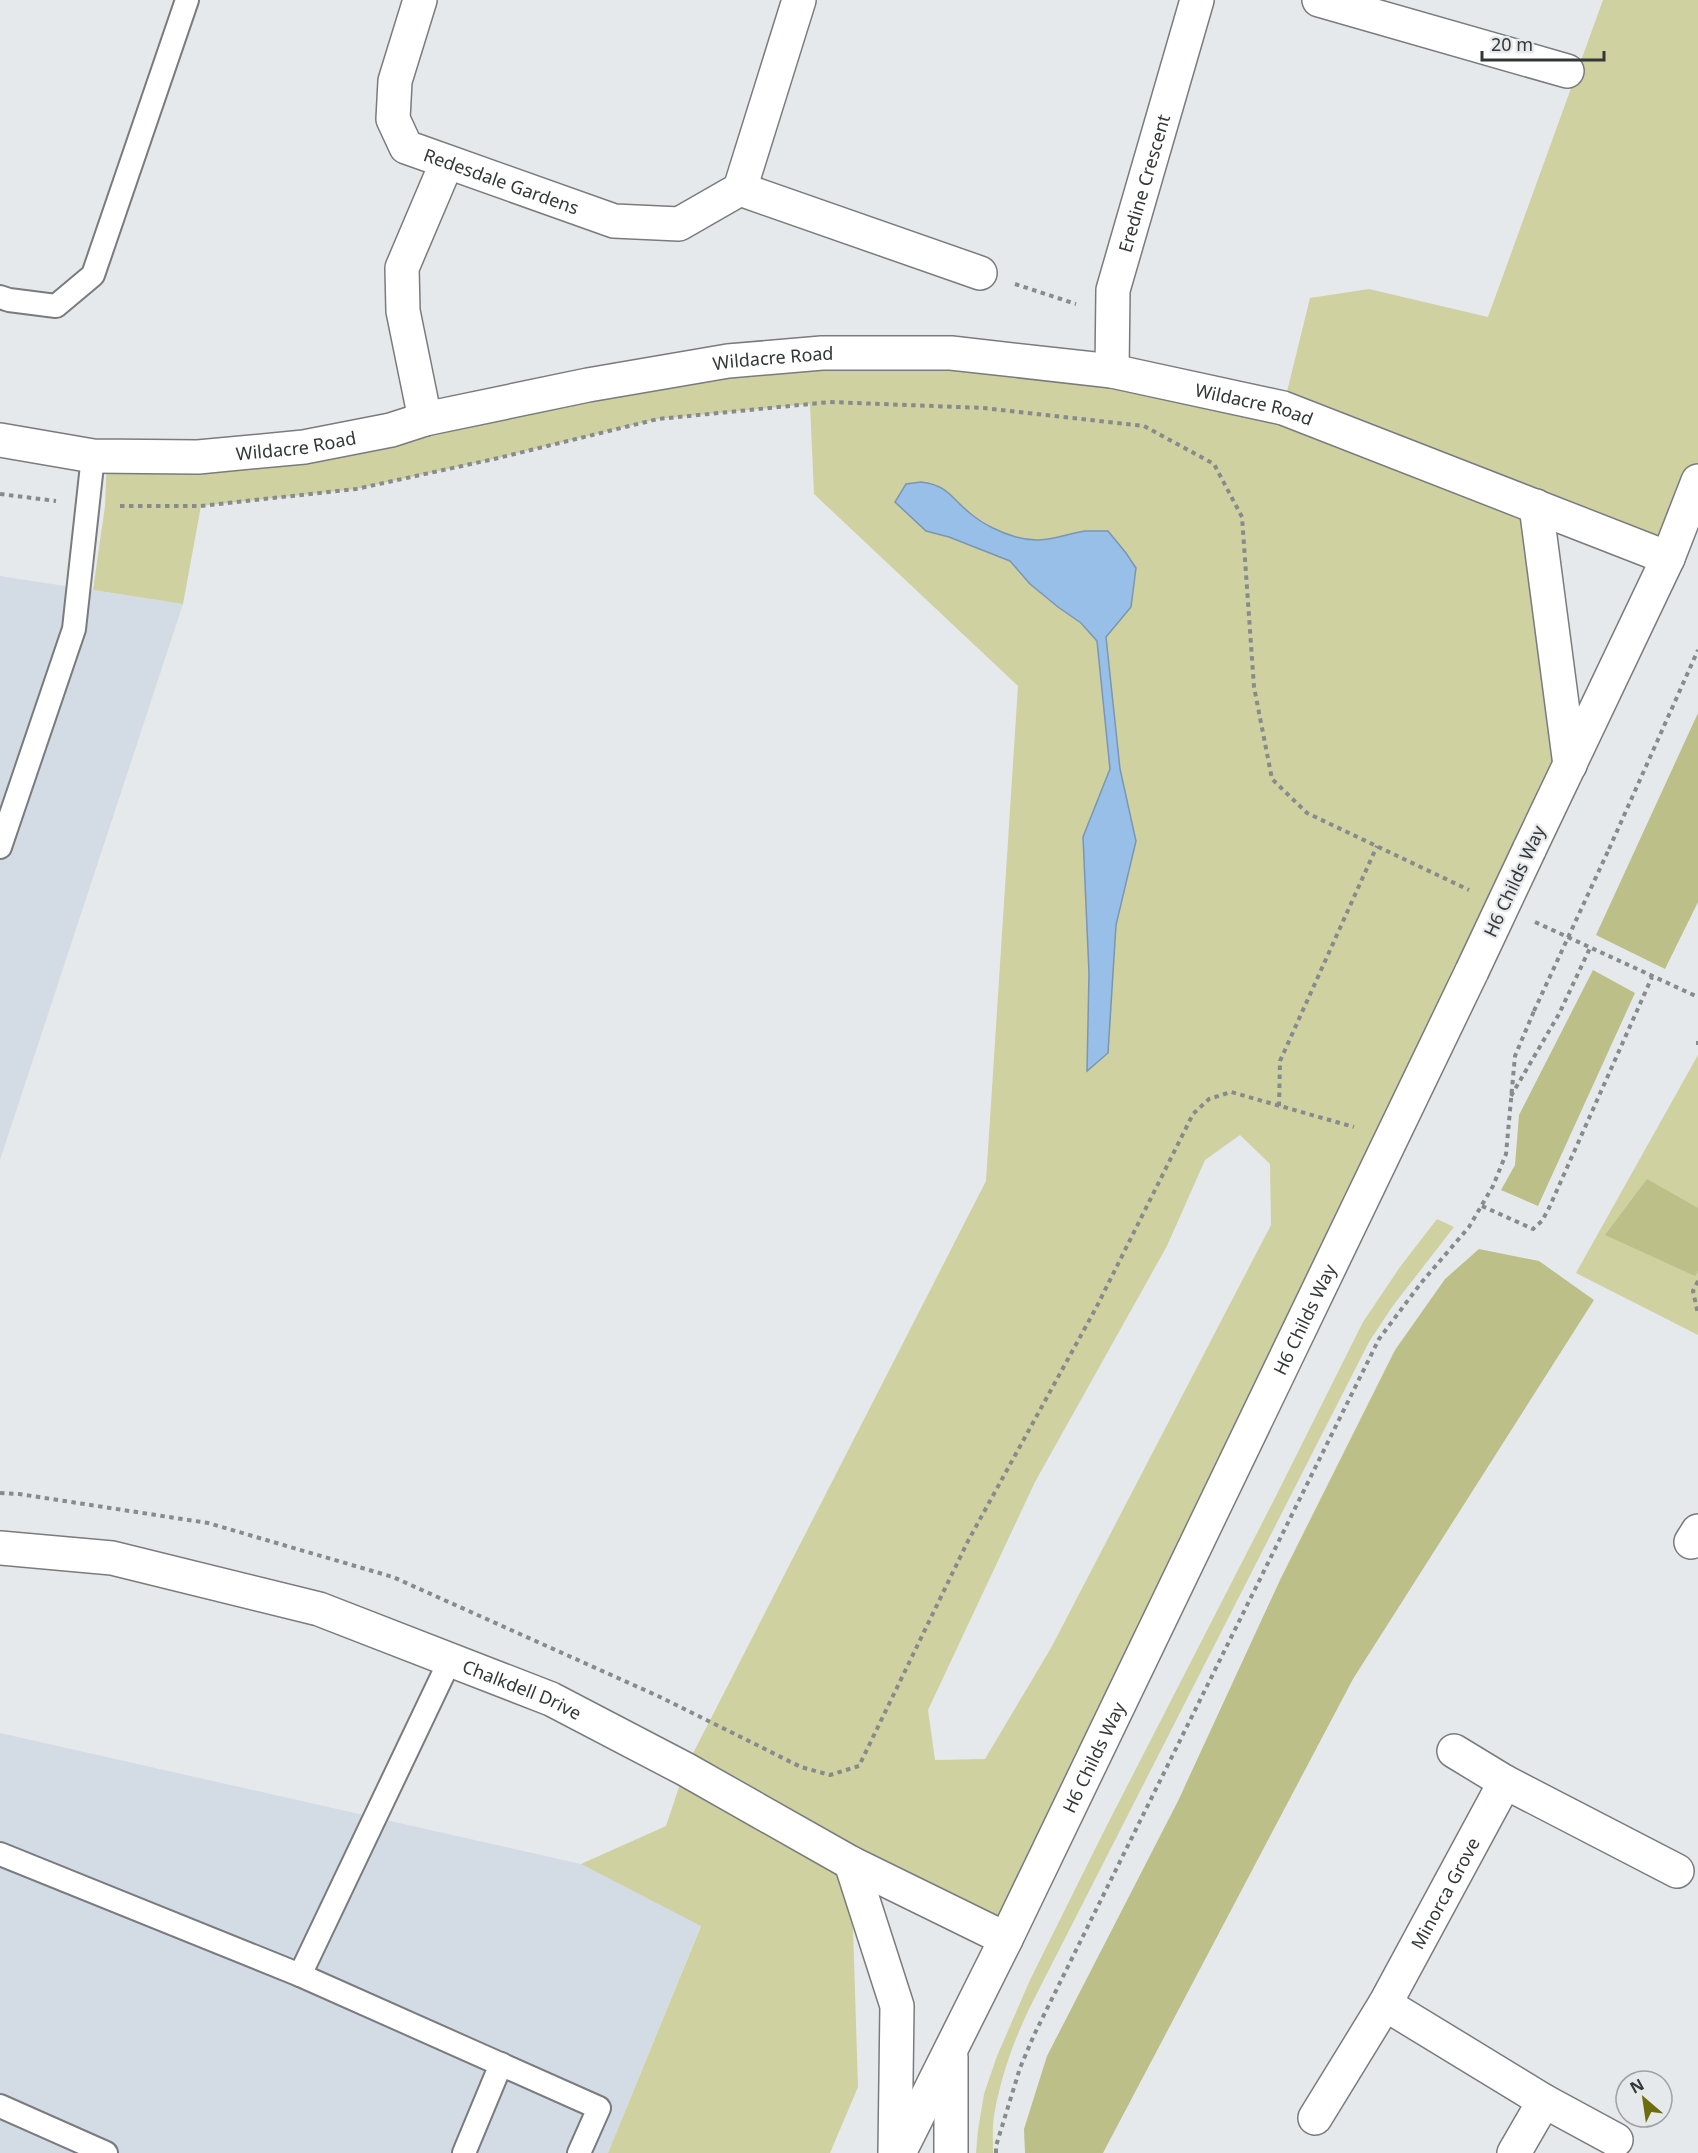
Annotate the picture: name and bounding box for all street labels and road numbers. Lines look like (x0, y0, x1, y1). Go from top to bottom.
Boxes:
street label: Eredine Crescent (1113, 111, 1175, 255)
street label: Redesdale Gardens (421, 142, 582, 220)
street label: Wildacre Road (711, 341, 833, 375)
street label: Wildacre Road (1193, 377, 1317, 431)
street label: Wildacre Road (235, 425, 358, 465)
street label: H6 Childs Way (1478, 821, 1551, 941)
street label: H6 Childs Way (1267, 1259, 1342, 1379)
street label: Chalkdell Drive (459, 1654, 586, 1725)
street label: H6 Childs Way (1057, 1697, 1131, 1817)
street label: Minorca Grove (1405, 1833, 1485, 1953)

